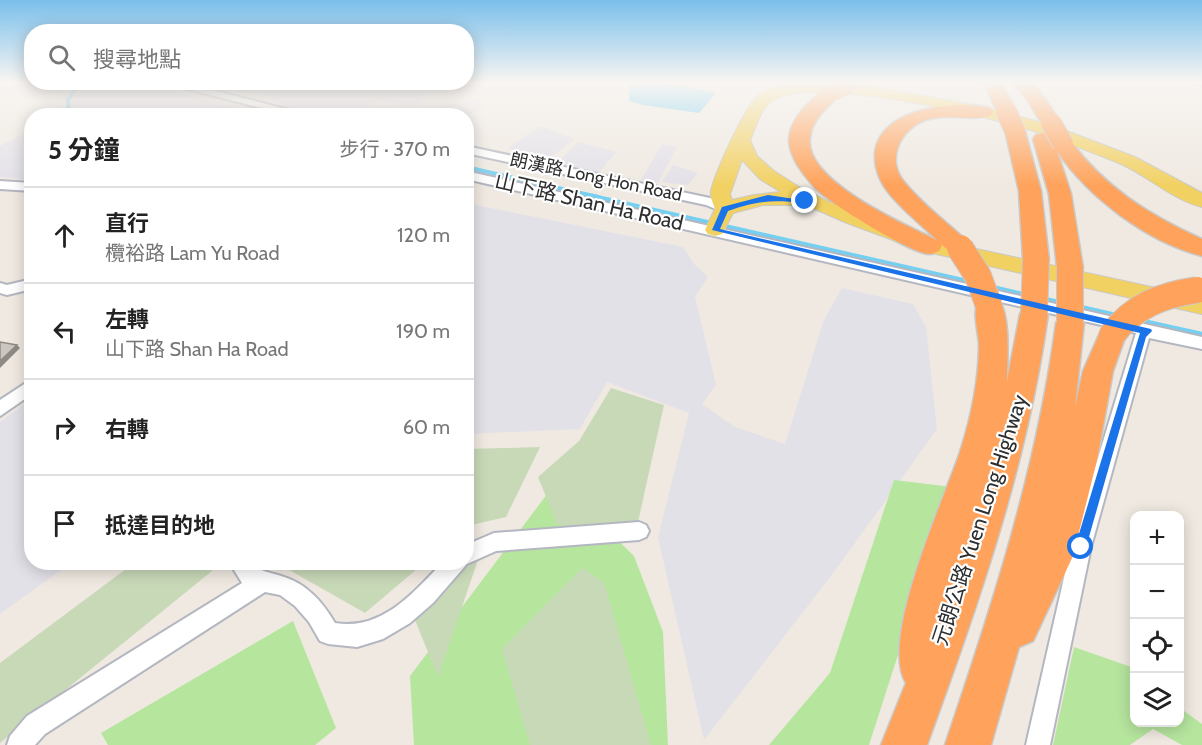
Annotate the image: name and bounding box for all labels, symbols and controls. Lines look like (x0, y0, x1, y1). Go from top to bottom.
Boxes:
search box (24, 24, 474, 90)
icon: search (45, 41, 78, 74)
text: 搜尋地點 (93, 46, 181, 73)
text: 5 分鐘 (48, 134, 120, 166)
text: 步行 · 370 m (340, 137, 450, 161)
street label: 朗漢路 Long Hon Road (508, 148, 684, 206)
street label: 山下路 Shan Ha Road (492, 168, 686, 235)
route end (791, 187, 817, 213)
text: 直行 (105, 210, 149, 237)
icon: ahead (48, 219, 81, 252)
text: 120 m (397, 223, 450, 247)
text: 欖裕路 Lam Yu Road (105, 241, 280, 265)
text: 左轉 (105, 306, 149, 333)
icon: left (48, 315, 81, 348)
text: 190 m (396, 319, 450, 343)
text: 山下路 Shan Ha Road (105, 337, 289, 361)
street label: 元朗公路 Yuen Long Highway (927, 391, 1032, 648)
icon: right (48, 411, 81, 444)
text: 60 m (403, 415, 450, 439)
text: 右轉 (105, 416, 149, 443)
icon: arrive (48, 507, 81, 540)
map controls (1130, 511, 1184, 727)
button: + (1130, 511, 1184, 565)
text: 抵達目的地 (105, 512, 215, 539)
route start (1067, 533, 1093, 559)
button: − (1130, 565, 1184, 619)
button: locate (1130, 619, 1184, 673)
button: layers (1130, 673, 1184, 727)

